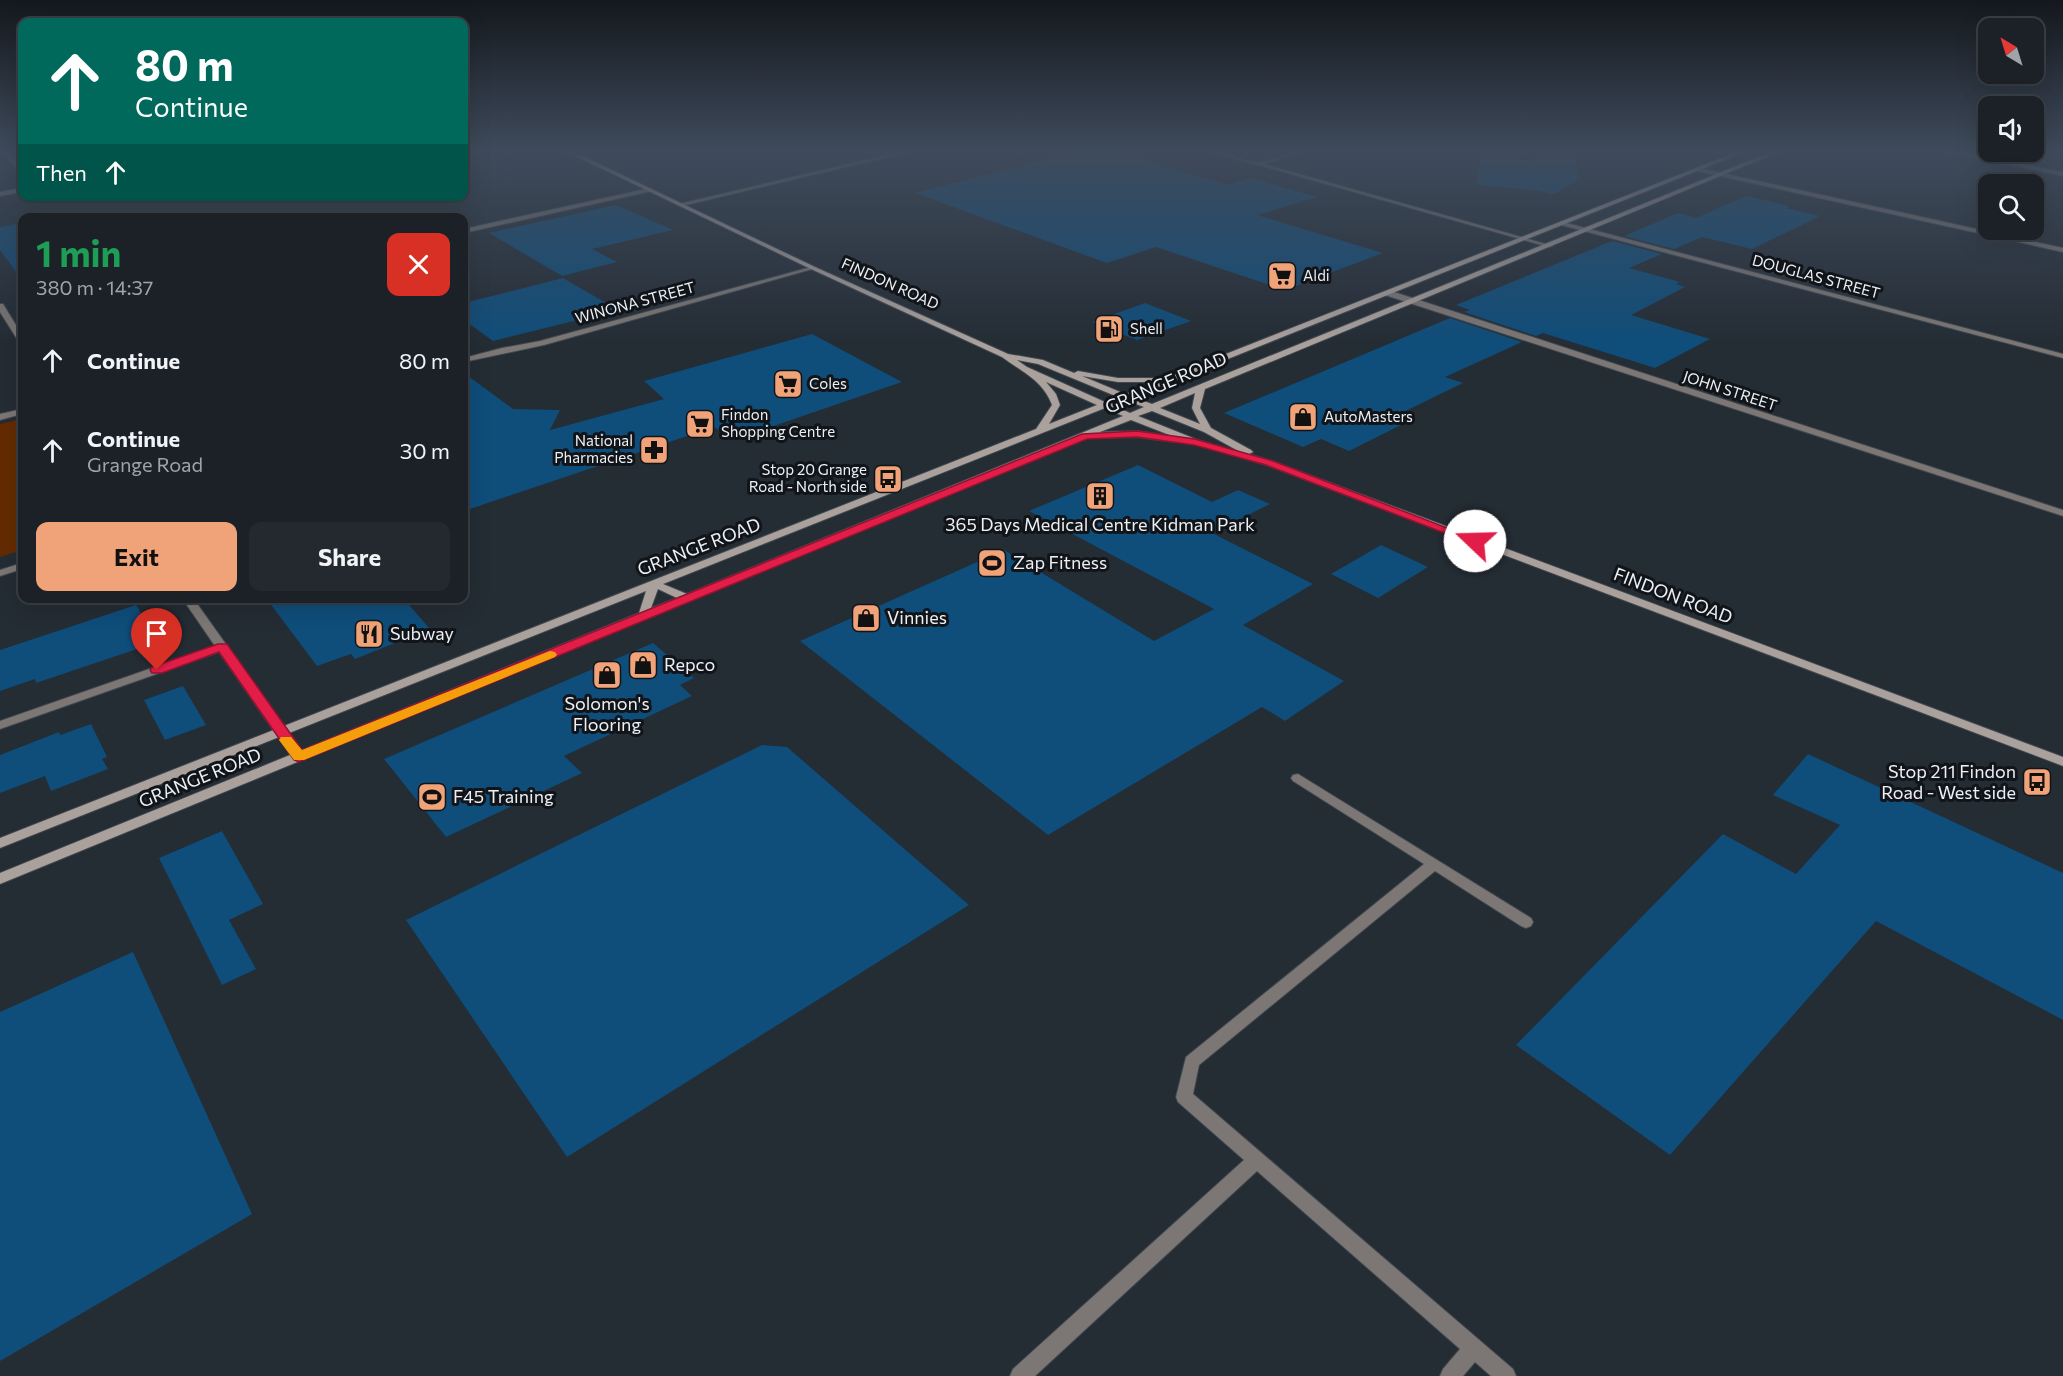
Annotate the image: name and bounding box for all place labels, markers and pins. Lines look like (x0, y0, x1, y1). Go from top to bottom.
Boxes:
supermarket icon: Aldi (1266, 260, 1298, 292)
place label: Aldi (1303, 266, 1330, 284)
fuel station icon: Shell (1093, 313, 1125, 345)
place label: Shell (1130, 319, 1163, 337)
supermarket icon: Coles (772, 368, 804, 400)
place label: Coles (809, 374, 847, 392)
shop icon: AutoMasters (1287, 401, 1319, 433)
place label: Findon Shopping Centre (721, 405, 835, 440)
place label: AutoMasters (1324, 407, 1413, 425)
supermarket icon: Findon Shopping Centre (684, 408, 716, 440)
place label: National Pharmacies (554, 431, 633, 466)
pharmacy icon: National Pharmacies (638, 434, 670, 466)
place label: Stop 20 Grange Road - North side (749, 460, 867, 495)
bus stop icon: Stop 20 Grange Road - North side (872, 463, 904, 495)
building icon: 365 Days Medical Centre Kidman Park (1084, 480, 1116, 512)
place label: 365 Days Medical Centre Kidman Park (945, 513, 1255, 535)
sports icon: Zap Fitness (976, 547, 1008, 579)
place label: Zap Fitness (1013, 551, 1107, 573)
shop icon: Vinnies (850, 602, 882, 634)
place label: Vinnies (887, 606, 947, 628)
pin (131, 608, 182, 670)
restaurant icon: Subway (353, 618, 385, 650)
place label: Subway (390, 622, 454, 644)
shop icon: Repco (627, 649, 659, 681)
place label: Repco (664, 653, 715, 675)
shop icon: Solomon's Flooring (591, 659, 623, 691)
place label: Solomon's Flooring (564, 692, 650, 735)
place label: Stop 211 Findon Road - West side (1881, 760, 2016, 803)
bus stop icon: Stop 211 Findon Road - West side (2021, 766, 2053, 798)
sports icon: F45 Training (416, 781, 448, 813)
place label: F45 Training (453, 785, 554, 807)

